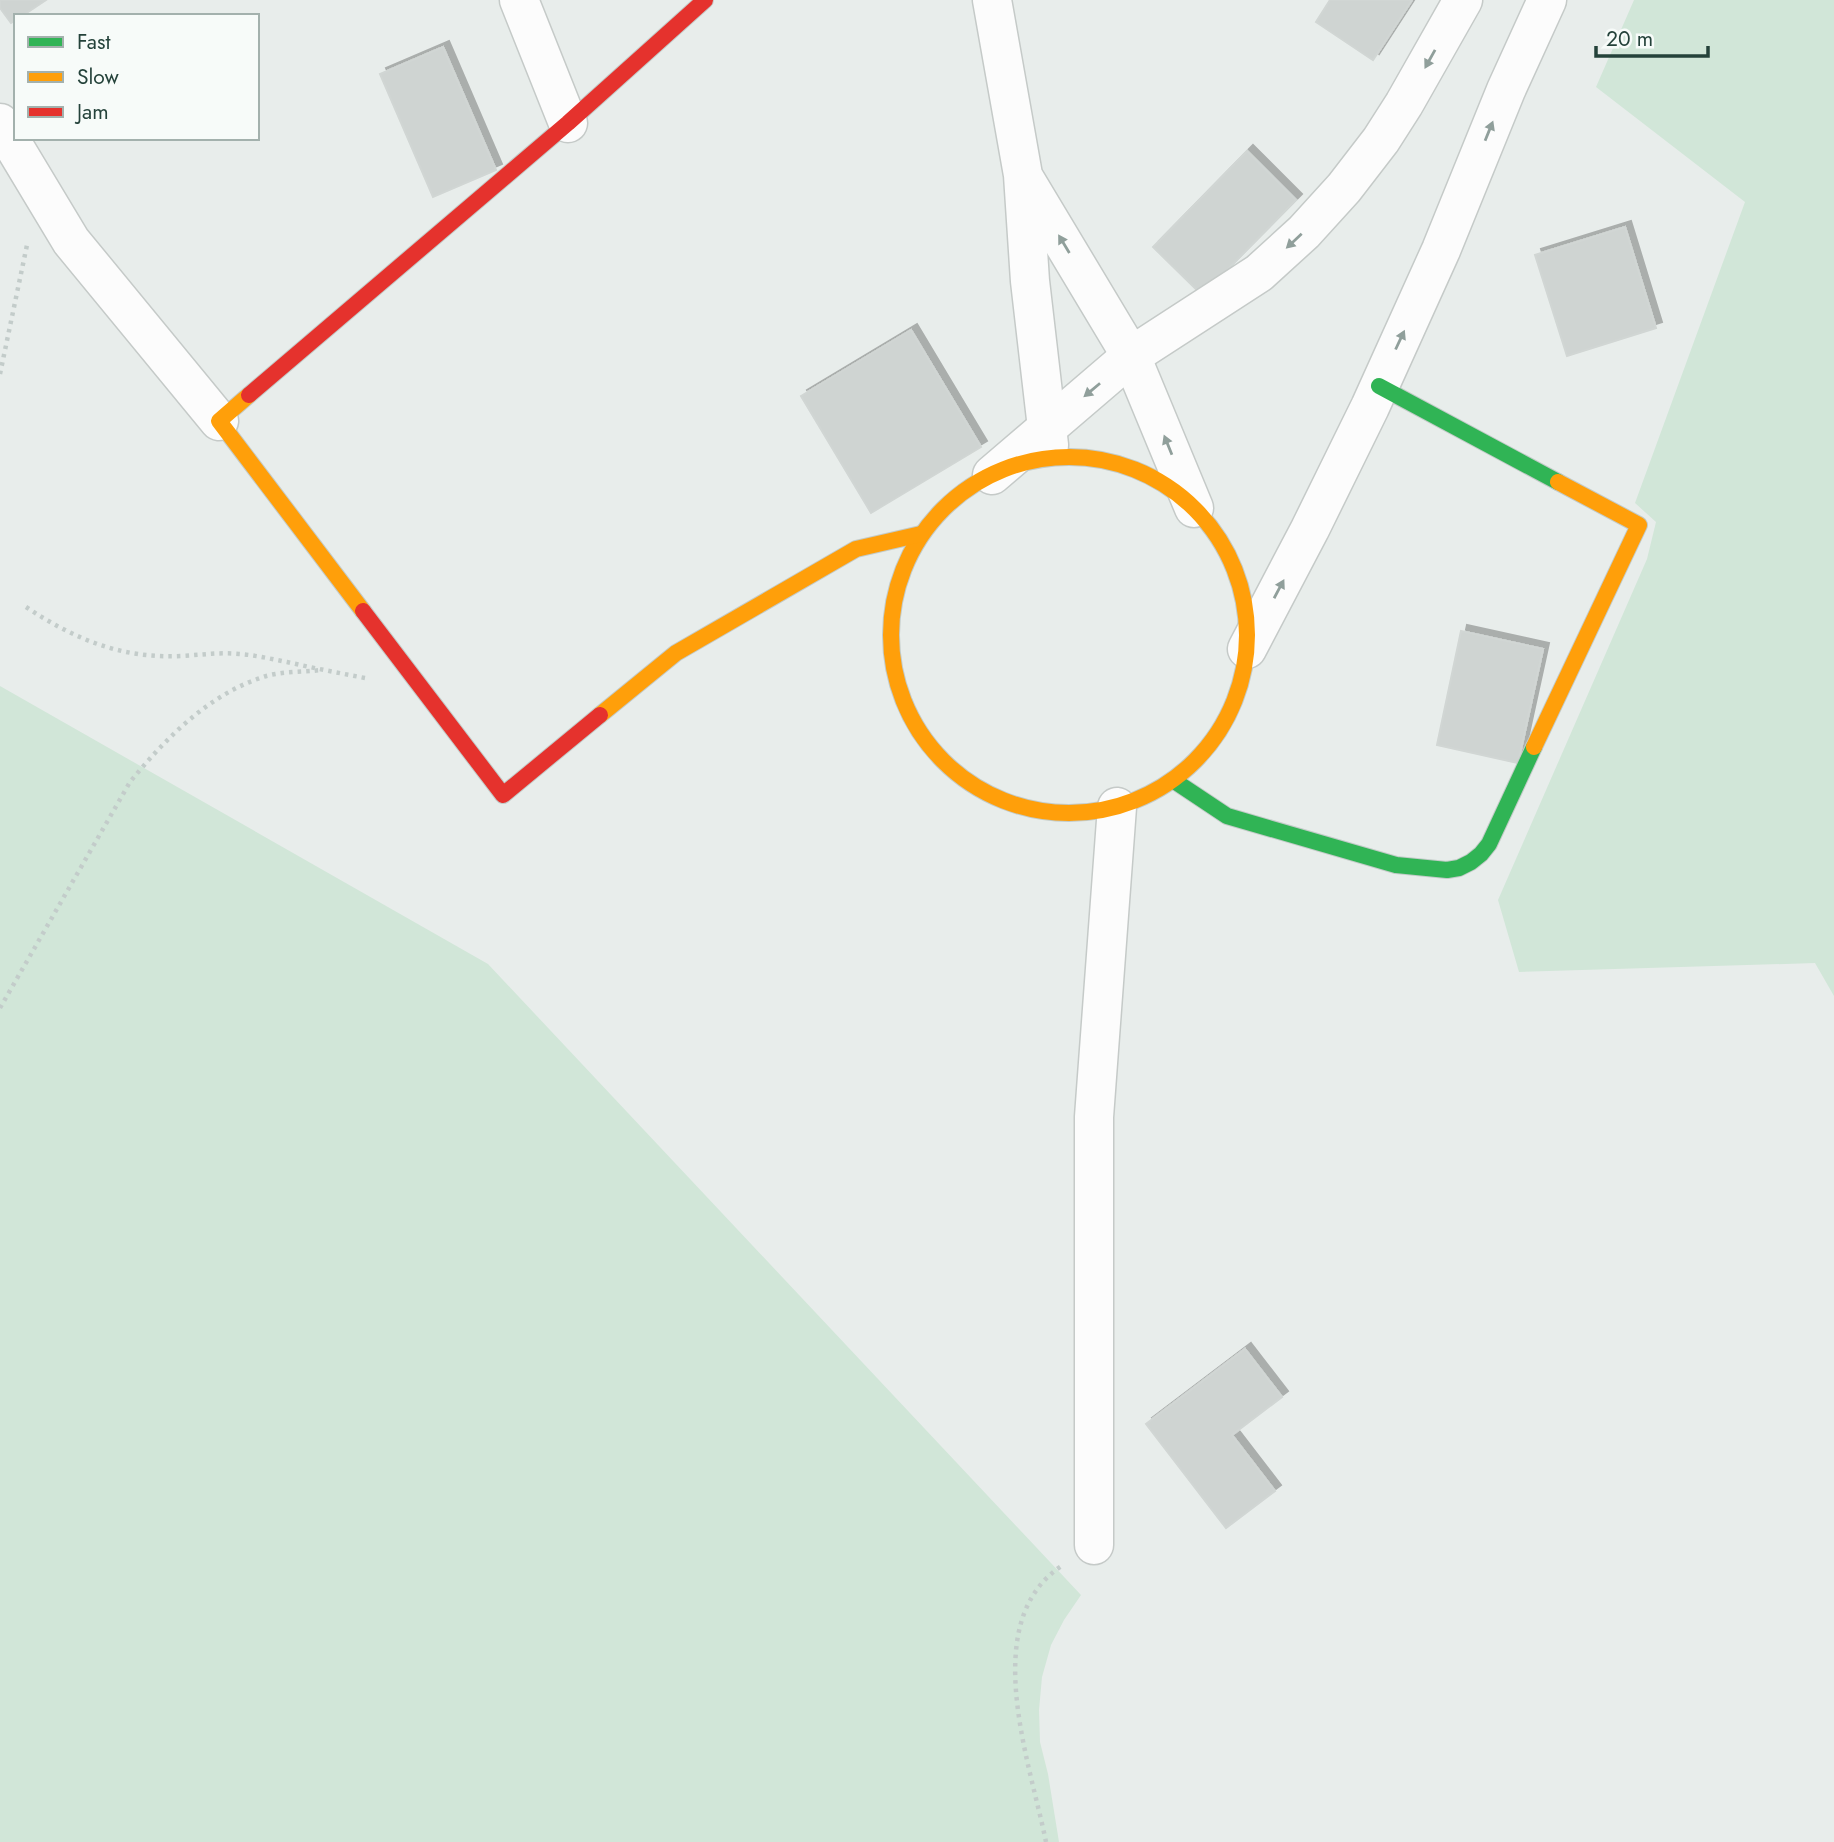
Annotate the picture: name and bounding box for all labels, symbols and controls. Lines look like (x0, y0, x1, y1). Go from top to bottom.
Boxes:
legend (14, 14, 259, 140)
scale bar (1596, 14, 1708, 58)
text: 20 m (1606, 24, 1653, 54)
text: Fast (77, 27, 110, 57)
one-way arrow (1424, 50, 1436, 69)
text: Slow (77, 62, 119, 92)
text: Jam (74, 97, 109, 127)
one-way arrow (1484, 120, 1495, 141)
one-way arrow (1286, 232, 1303, 248)
one-way arrow (1057, 234, 1070, 253)
one-way arrow (1394, 330, 1406, 350)
one-way arrow (1083, 382, 1100, 397)
one-way arrow (1162, 435, 1173, 456)
one-way arrow (1273, 579, 1284, 599)

